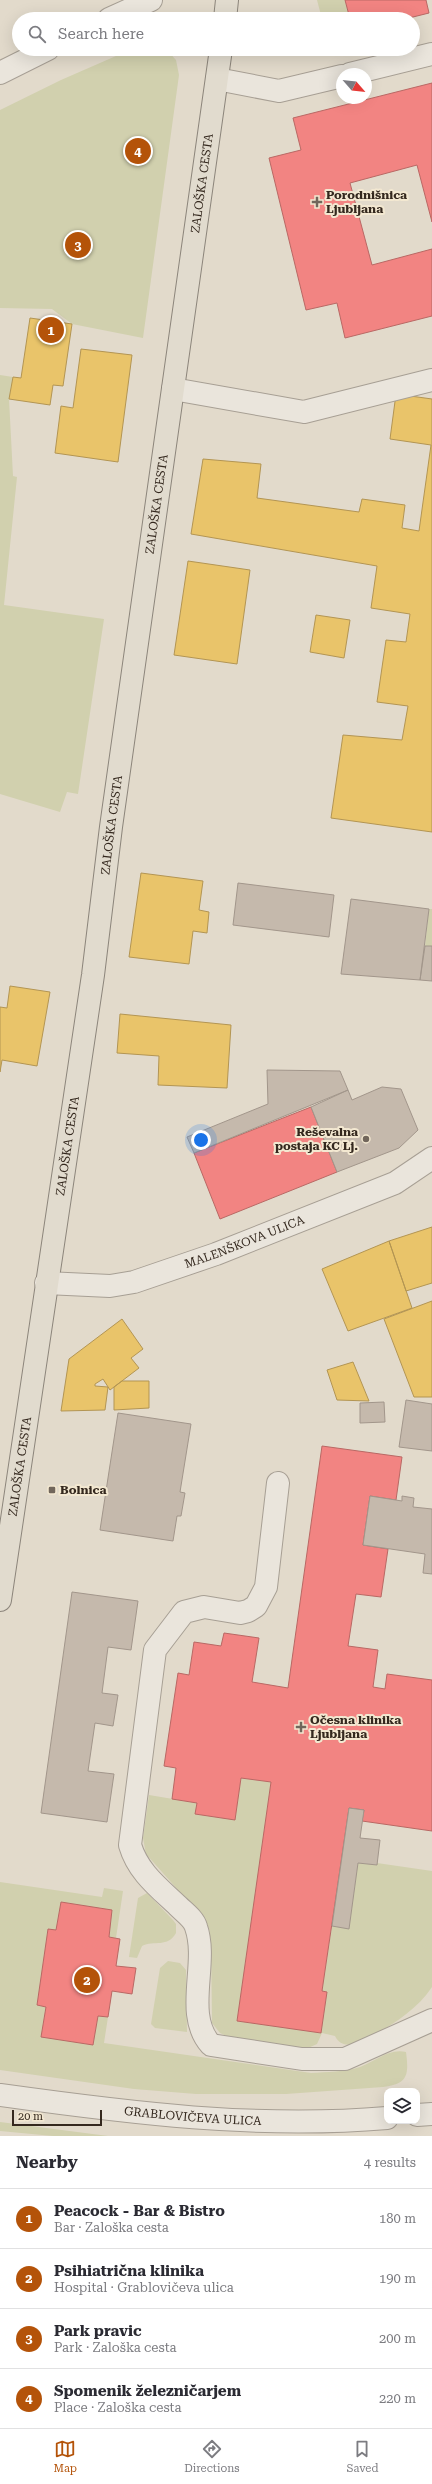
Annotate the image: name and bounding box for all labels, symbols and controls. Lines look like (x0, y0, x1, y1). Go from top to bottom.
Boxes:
search box (12, 12, 420, 56)
icon: search (26, 23, 48, 45)
text: Search here (58, 25, 144, 43)
north arrow (336, 68, 372, 104)
street label: ZALOŠKA CESTA (188, 132, 216, 234)
pin: 4 (125, 136, 151, 166)
place label: Porodnišnica Ljubljana (326, 188, 407, 216)
marker: Porodnišnica Ljubljana (311, 196, 323, 208)
pin: 3 (65, 230, 91, 260)
pin: 1 (38, 315, 64, 345)
street label: ZALOŠKA CESTA (143, 453, 171, 555)
street label: ZALOŠKA CESTA (98, 774, 125, 876)
street label: ZALOŠKA CESTA (53, 1095, 82, 1197)
place label: Reševalna postaja KC Lj. (275, 1125, 358, 1153)
your location (191, 1130, 211, 1150)
marker: Reševalna postaja KC Lj. (361, 1134, 371, 1144)
street label: MALENŠKOVA ULICA (183, 1212, 307, 1271)
street label: ZALOŠKA CESTA (6, 1415, 34, 1517)
place label: Bolnica (60, 1483, 106, 1497)
marker: Bolnica (47, 1485, 57, 1495)
place label: Očesna klinika Ljubljana (310, 1713, 401, 1741)
marker: Očesna klinika Ljubljana (295, 1721, 307, 1733)
pin: 2 (74, 1965, 100, 1995)
map controls (384, 2088, 420, 2124)
button: layers (384, 2088, 420, 2124)
street label: GRABLOVIČEVA ULICA (123, 2104, 262, 2128)
scale bar (12, 2108, 102, 2127)
text: 20 m (18, 2110, 43, 2123)
text: Nearby (16, 2152, 78, 2172)
text: 4 results (364, 2155, 416, 2170)
text: Peacock - Bar & Bistro (54, 2202, 225, 2220)
text: 1 (25, 2211, 33, 2226)
text: 180 m (379, 2211, 416, 2226)
text: Bar · Zaloška cesta (54, 2220, 169, 2235)
text: Psihiatrična klinika (54, 2262, 204, 2280)
text: 2 (25, 2271, 33, 2286)
text: 190 m (379, 2271, 416, 2286)
text: Hospital · Grablovičeva ulica (54, 2280, 234, 2295)
text: Park pravic (54, 2322, 142, 2340)
text: 3 (25, 2331, 33, 2346)
text: 200 m (379, 2331, 416, 2346)
text: Park · Zaloška cesta (54, 2340, 176, 2355)
text: Spomenik železničarjem (54, 2382, 241, 2400)
text: 4 (25, 2391, 33, 2406)
text: 220 m (379, 2391, 416, 2406)
text: Place · Zaloška cesta (54, 2400, 181, 2415)
tab: Map (54, 2438, 77, 2475)
tab: Directions (184, 2438, 239, 2475)
tab: Saved (347, 2438, 378, 2475)

